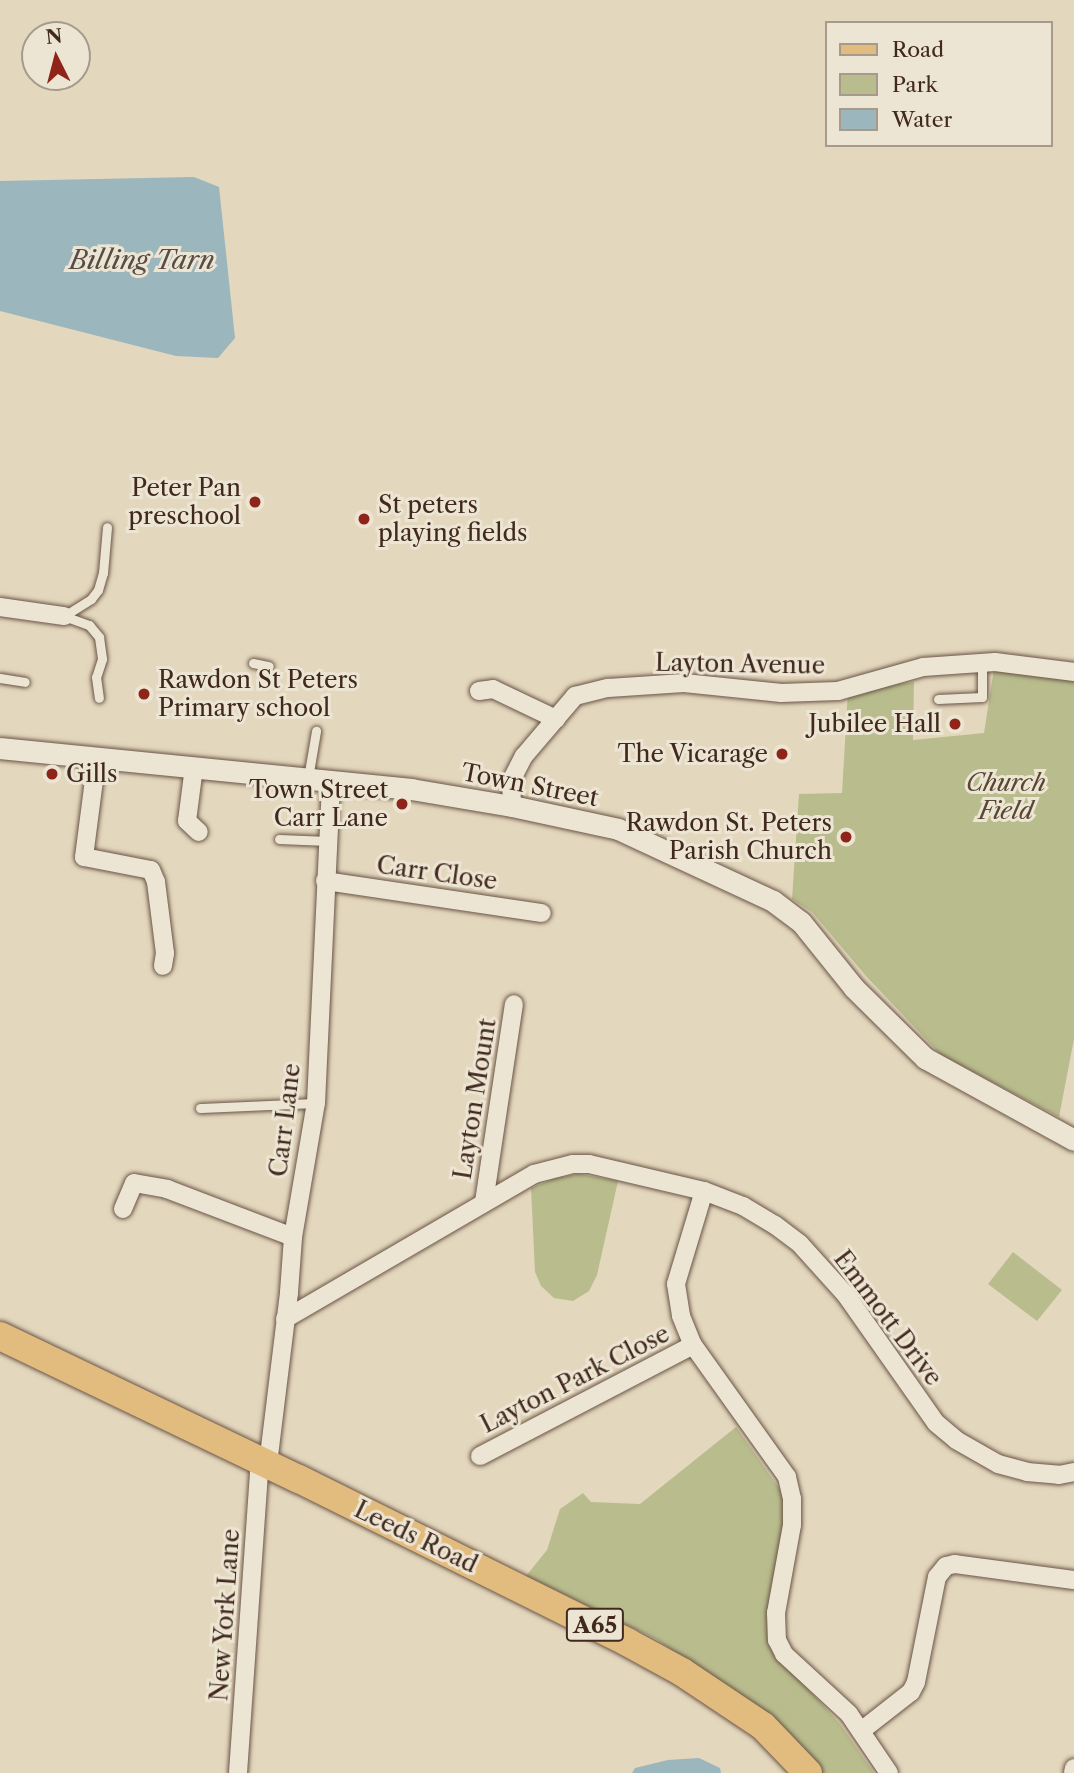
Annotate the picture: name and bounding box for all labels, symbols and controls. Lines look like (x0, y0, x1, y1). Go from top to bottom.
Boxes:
north arrow (21, 21, 91, 91)
legend (825, 21, 1053, 147)
text: N (45, 24, 63, 49)
text: Road (892, 37, 944, 62)
text: Park (892, 72, 938, 97)
text: Water (892, 107, 952, 132)
water label: Billing Tarn (69, 245, 215, 277)
place label: Peter Pan preschool (128, 474, 241, 530)
place label: St peters playing fields (378, 491, 528, 547)
marker: Peter Pan preschool (247, 494, 263, 510)
marker: St peters playing fields (356, 511, 372, 527)
street label: Layton Avenue (654, 648, 826, 680)
place label: Rawdon St Peters Primary school (158, 666, 358, 722)
marker: Rawdon St Peters Primary school (136, 686, 152, 702)
place label: Jubilee Hall (808, 710, 941, 738)
marker: Jubilee Hall (947, 716, 963, 732)
place label: The Vicarage (617, 740, 768, 768)
marker: The Vicarage (774, 746, 790, 762)
street label: Town Street (459, 758, 601, 812)
place label: Gills (66, 760, 117, 788)
marker: Gills (44, 766, 60, 782)
park label: Church Field (966, 769, 1046, 825)
place label: Town Street Carr Lane (249, 776, 388, 832)
marker: Town Street Carr Lane (394, 796, 410, 812)
place label: Rawdon St. Peters Parish Church (626, 809, 832, 865)
marker: Rawdon St. Peters Parish Church (838, 829, 854, 845)
street label: Carr Close (375, 850, 499, 896)
street label: Layton Mount (448, 1017, 502, 1181)
street label: Carr Lane (264, 1061, 306, 1179)
street label: Emmott Drive (828, 1245, 948, 1391)
street label: Layton Park Close (476, 1319, 674, 1439)
street label: Leeds Road (350, 1495, 482, 1579)
street label: New York Lane (205, 1527, 245, 1703)
road number: A65 (565, 1606, 625, 1644)

